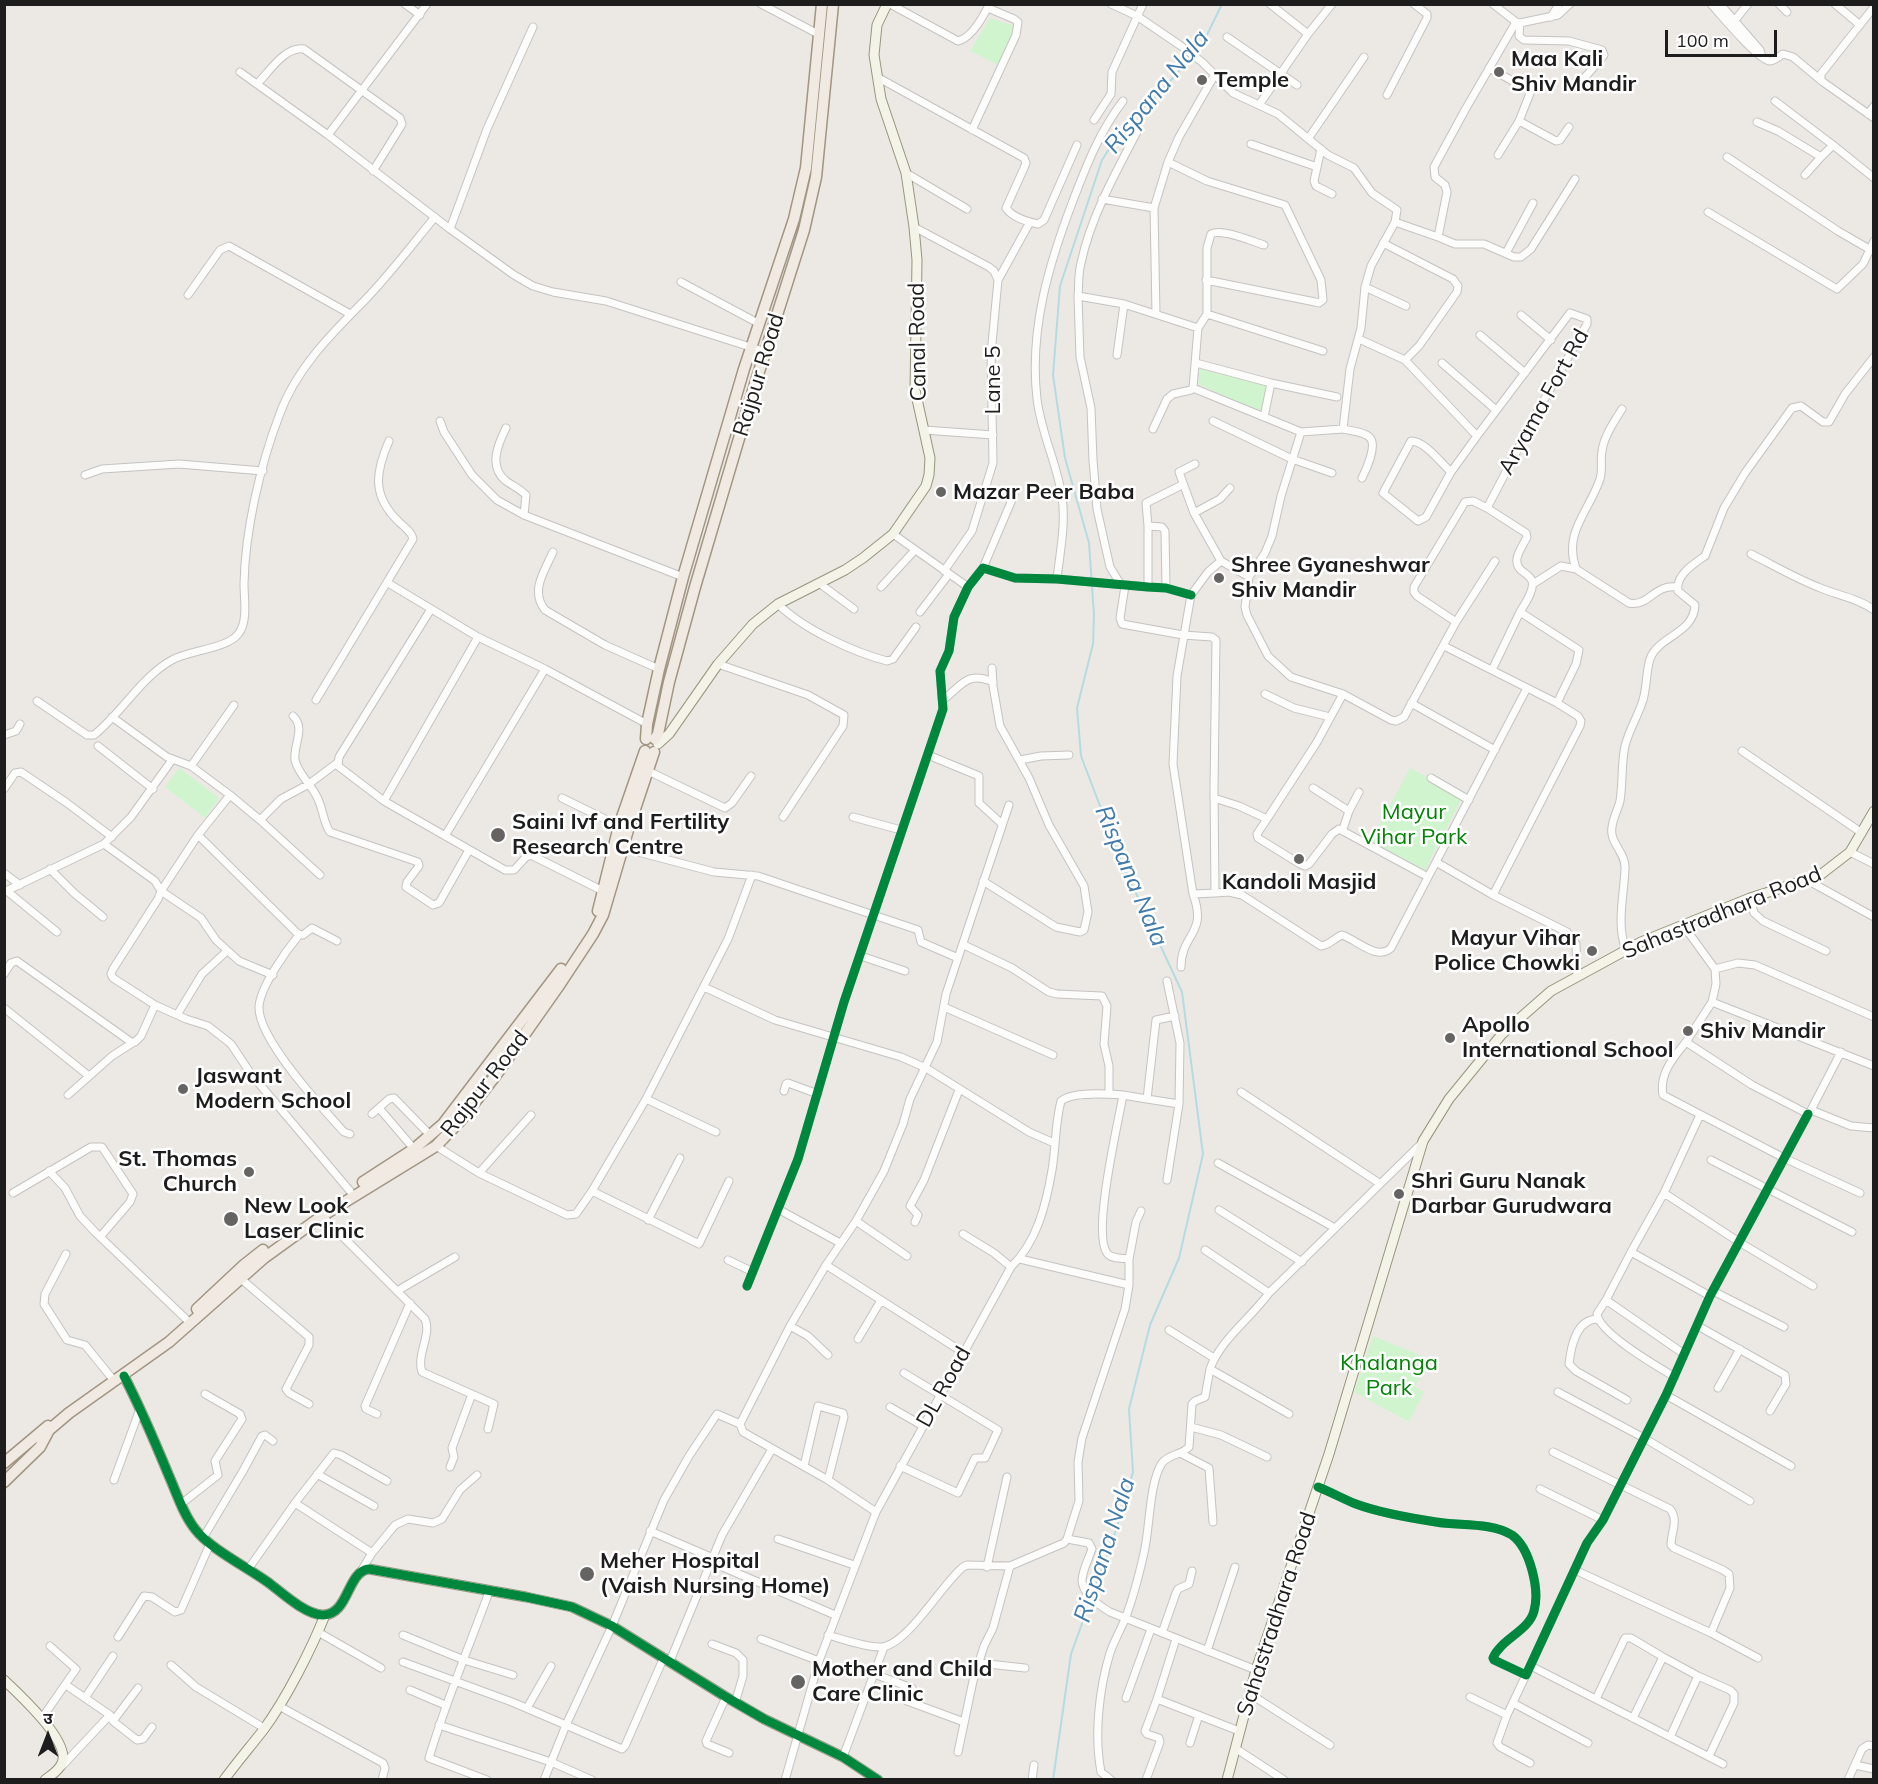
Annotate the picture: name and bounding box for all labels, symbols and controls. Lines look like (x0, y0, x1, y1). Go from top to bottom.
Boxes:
scale bar (1668, 18, 1780, 56)
water label: Rispana Nala (1099, 25, 1215, 159)
text: 100 m (1676, 29, 1729, 52)
place label: Maa Kali Shiv Mandir (1511, 46, 1636, 98)
marker: Maa Kali Shiv Mandir (1492, 65, 1506, 79)
place label: Temple (1214, 67, 1289, 93)
marker: Temple (1195, 73, 1209, 87)
street label: Canal Road (904, 282, 932, 402)
street label: Rajpur Road (728, 310, 790, 440)
street label: Aryama Fort Rd (1493, 325, 1595, 479)
street label: Lane 5 (980, 346, 1006, 414)
place label: Mazar Peer Baba (953, 479, 1135, 505)
marker: Mazar Peer Baba (934, 485, 948, 499)
place label: Shree Gyaneshwar Shiv Mandir (1231, 552, 1430, 604)
marker: Shree Gyaneshwar Shiv Mandir (1212, 571, 1226, 585)
park label: Mayur Vihar Park (1361, 799, 1467, 850)
water label: Rispana Nala (1088, 801, 1174, 951)
place label: Saini Ivf and Fertility Research Centre (512, 809, 729, 860)
marker: Saini Ivf and Fertility Research Centre (489, 826, 507, 844)
marker: Kandoli Masjid (1292, 852, 1306, 866)
street label: Sahastradhara Road (1618, 861, 1826, 965)
place label: Kandoli Masjid (1222, 869, 1376, 895)
place label: Mayur Vihar Police Chowki (1434, 925, 1580, 976)
marker: Mayur Vihar Police Chowki (1585, 944, 1599, 958)
place label: Apollo International School (1462, 1012, 1673, 1064)
place label: Shiv Mandir (1700, 1018, 1825, 1044)
marker: Shiv Mandir (1681, 1024, 1695, 1038)
street label: Rajpur Road (435, 1026, 535, 1142)
marker: Apollo International School (1443, 1031, 1457, 1045)
place label: Jaswant Modern School (195, 1063, 351, 1114)
marker: Jaswant Modern School (176, 1082, 190, 1096)
place label: St. Thomas Church (118, 1146, 237, 1198)
marker: St. Thomas Church (242, 1165, 256, 1179)
place label: Shri Guru Nanak Darbar Gurudwara (1411, 1168, 1612, 1220)
marker: Shri Guru Nanak Darbar Gurudwara (1392, 1187, 1406, 1201)
place label: New Look Laser Clinic (244, 1193, 364, 1244)
marker: New Look Laser Clinic (222, 1210, 240, 1228)
street label: DL Road (911, 1342, 977, 1432)
park label: Khalanga Park (1340, 1350, 1438, 1402)
water label: Rispana Nala (1068, 1474, 1142, 1626)
street label: Sahastradhara Road (1232, 1509, 1322, 1719)
place label: Meher Hospital (Vaish Nursing Home) (600, 1548, 830, 1600)
marker: Meher Hospital (Vaish Nursing Home) (578, 1565, 596, 1583)
place label: Mother and Child Care Clinic (812, 1656, 992, 1708)
marker: Mother and Child Care Clinic (789, 1673, 807, 1691)
north arrow (18, 1706, 78, 1766)
text: उ (43, 1708, 53, 1728)

